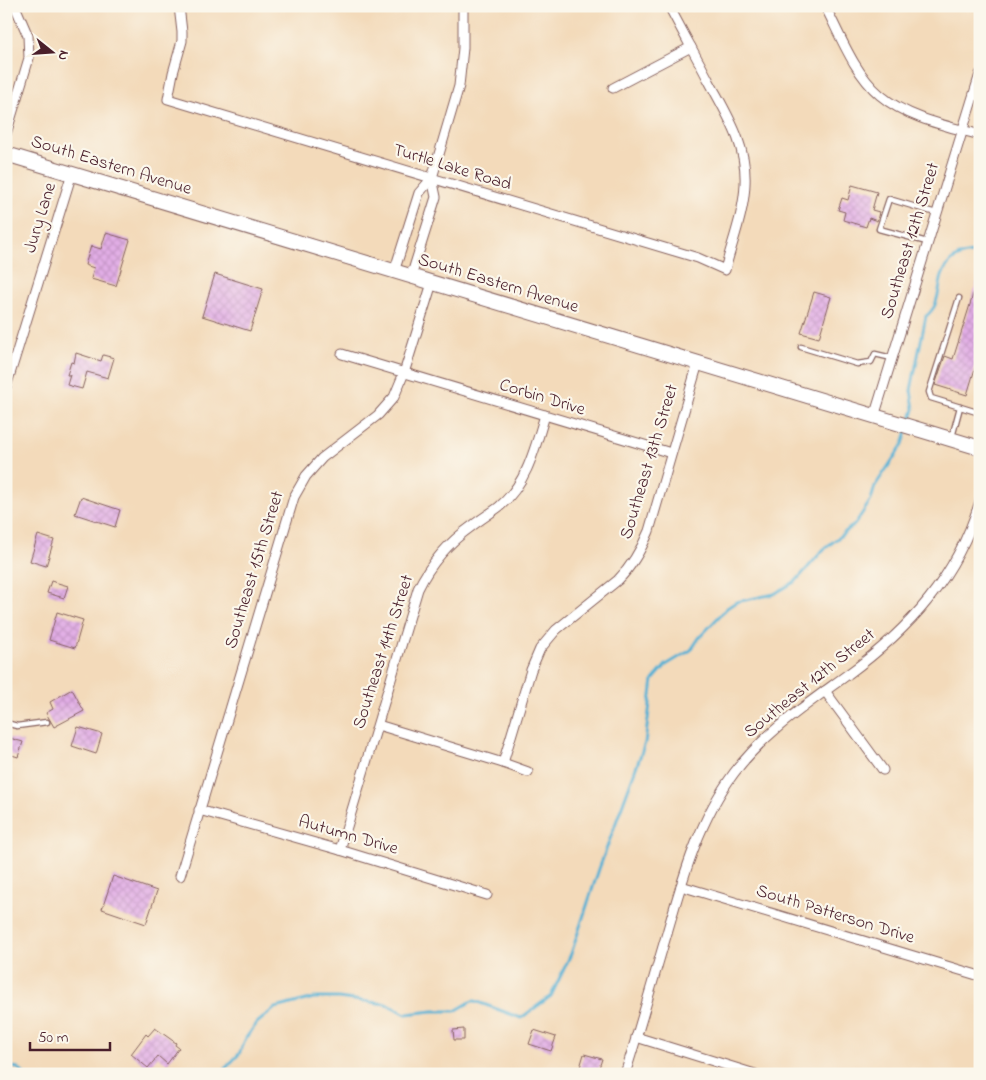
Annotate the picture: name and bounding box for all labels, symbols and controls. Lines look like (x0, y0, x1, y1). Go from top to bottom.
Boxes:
north arrow (28, 28, 78, 78)
text: N (52, 48, 74, 63)
street label: South Eastern Avenue (27, 129, 196, 203)
street label: Turtle Lake Road (390, 138, 514, 198)
street label: Southeast 12th Street (875, 160, 947, 322)
street label: Jury Lane (18, 179, 64, 256)
street label: South Eastern Avenue (414, 247, 583, 321)
street label: Corbin Drive (496, 373, 589, 424)
street label: Southeast 13th Street (614, 381, 686, 543)
street label: Southeast 15th Street (219, 488, 291, 652)
street label: Southeast 14th Street (347, 571, 421, 733)
street label: Southeast 12th Street (739, 623, 881, 745)
street label: Autumn Drive (295, 809, 402, 863)
street label: South Patterson Drive (753, 879, 918, 952)
scale bar (30, 1020, 110, 1052)
text: 50 m (38, 1027, 69, 1049)

